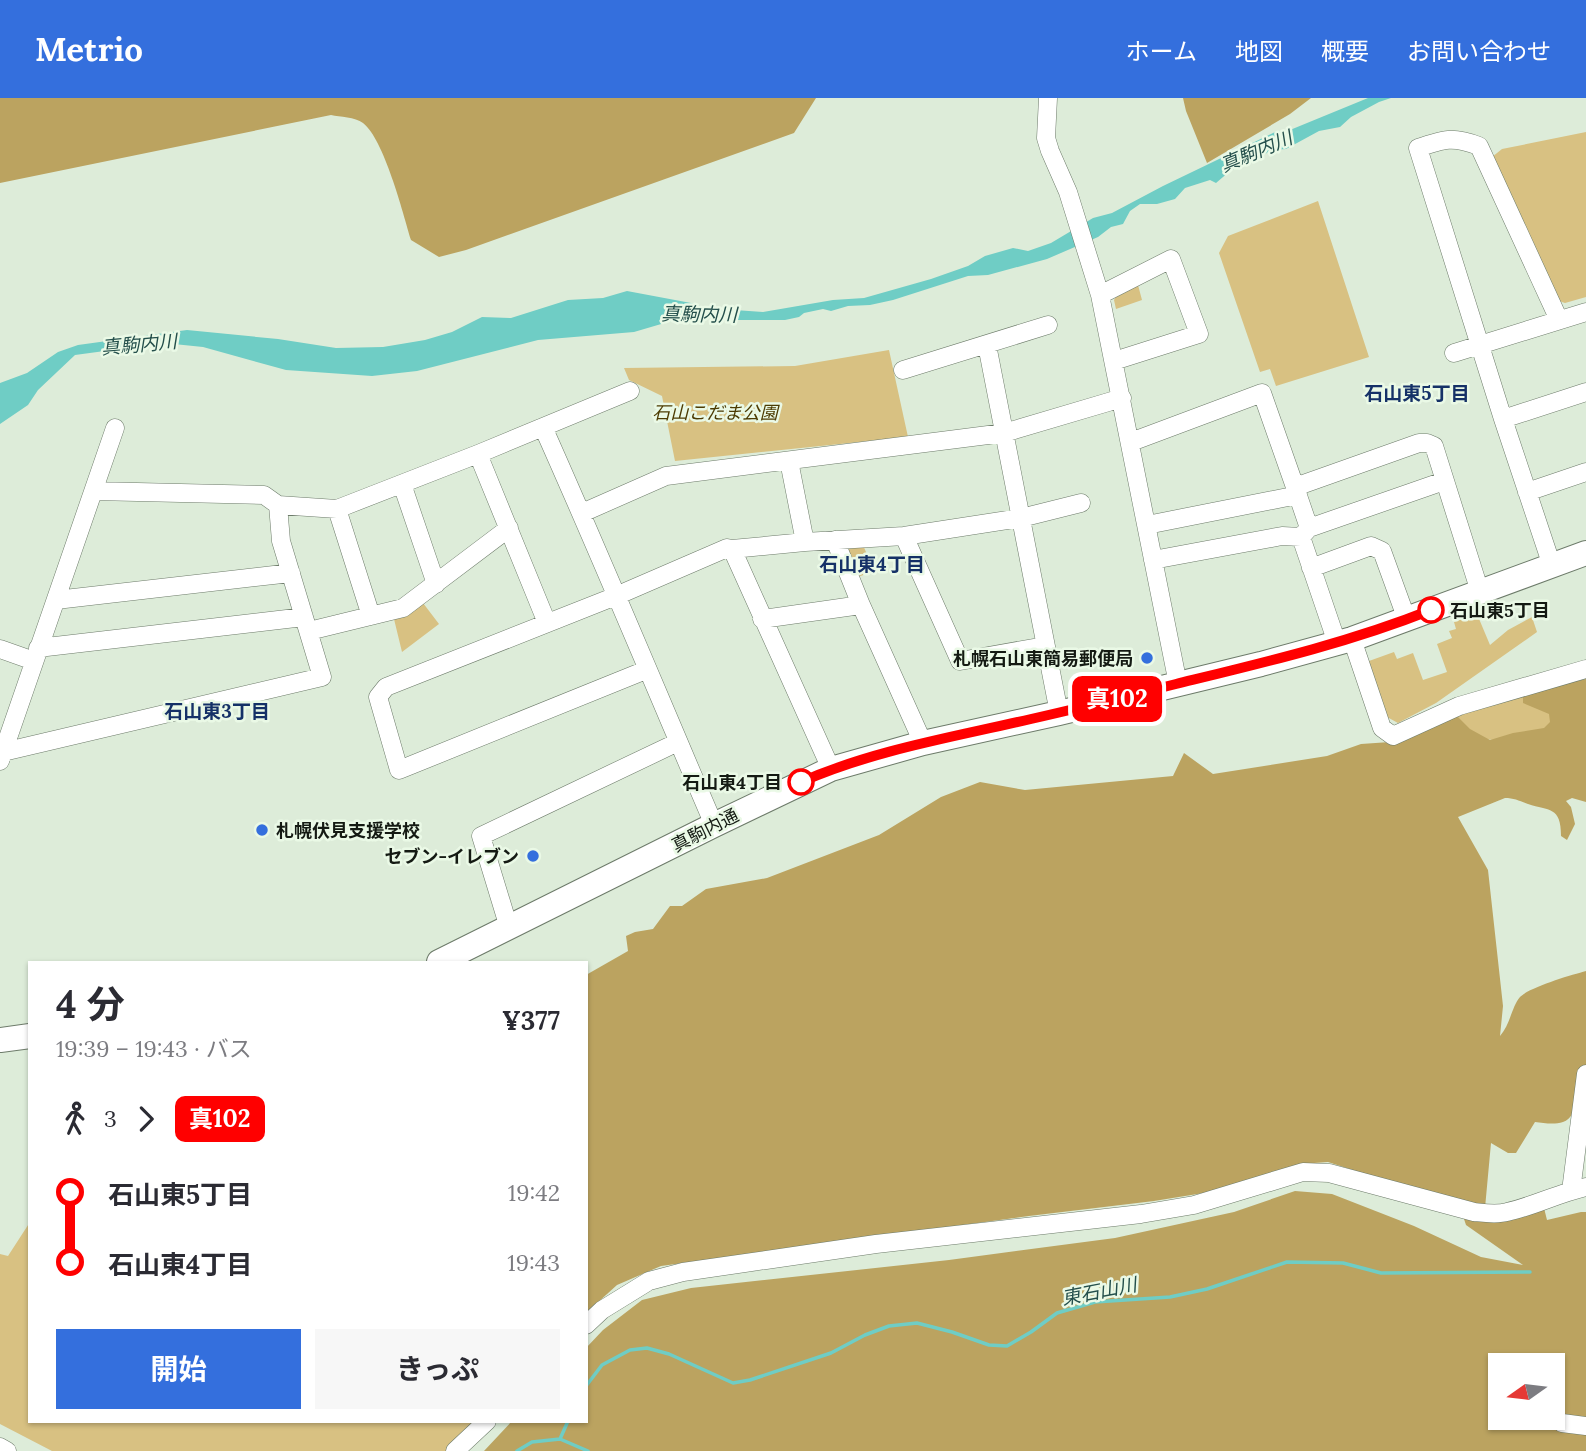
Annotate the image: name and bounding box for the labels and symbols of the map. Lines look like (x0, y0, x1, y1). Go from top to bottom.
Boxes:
water label: 真駒内川 (1216, 124, 1298, 177)
water label: 真駒内川 (661, 301, 739, 327)
water label: 真駒内川 (100, 329, 180, 359)
district label: 石山東5丁目 (1364, 381, 1470, 405)
park label: 石山こだま公園 (652, 401, 781, 424)
district label: 石山東4丁目 (819, 552, 925, 576)
marker: 石山東5丁目 (1418, 597, 1444, 623)
place label: 石山東5丁目 (1450, 599, 1550, 622)
place label: 札幌石山東簡易郵便局 (953, 647, 1133, 670)
marker: 札幌石山東簡易郵便局 (1139, 650, 1155, 666)
line badge: 真102 (1068, 676, 1166, 722)
district label: 石山東3丁目 (164, 699, 270, 723)
marker: 石山東4丁目 (788, 769, 814, 795)
place label: 石山東4丁目 (682, 771, 782, 794)
street label: 真駒内通 (668, 803, 742, 857)
place label: 札幌伏見支援学校 (276, 819, 420, 842)
marker: 札幌伏見支援学校 (254, 822, 270, 838)
place label: セブン-イレブン (385, 845, 519, 868)
marker: セブン-イレブン (525, 848, 541, 864)
water label: 東石山川 (1059, 1272, 1141, 1310)
north arrow (1488, 1353, 1564, 1430)

